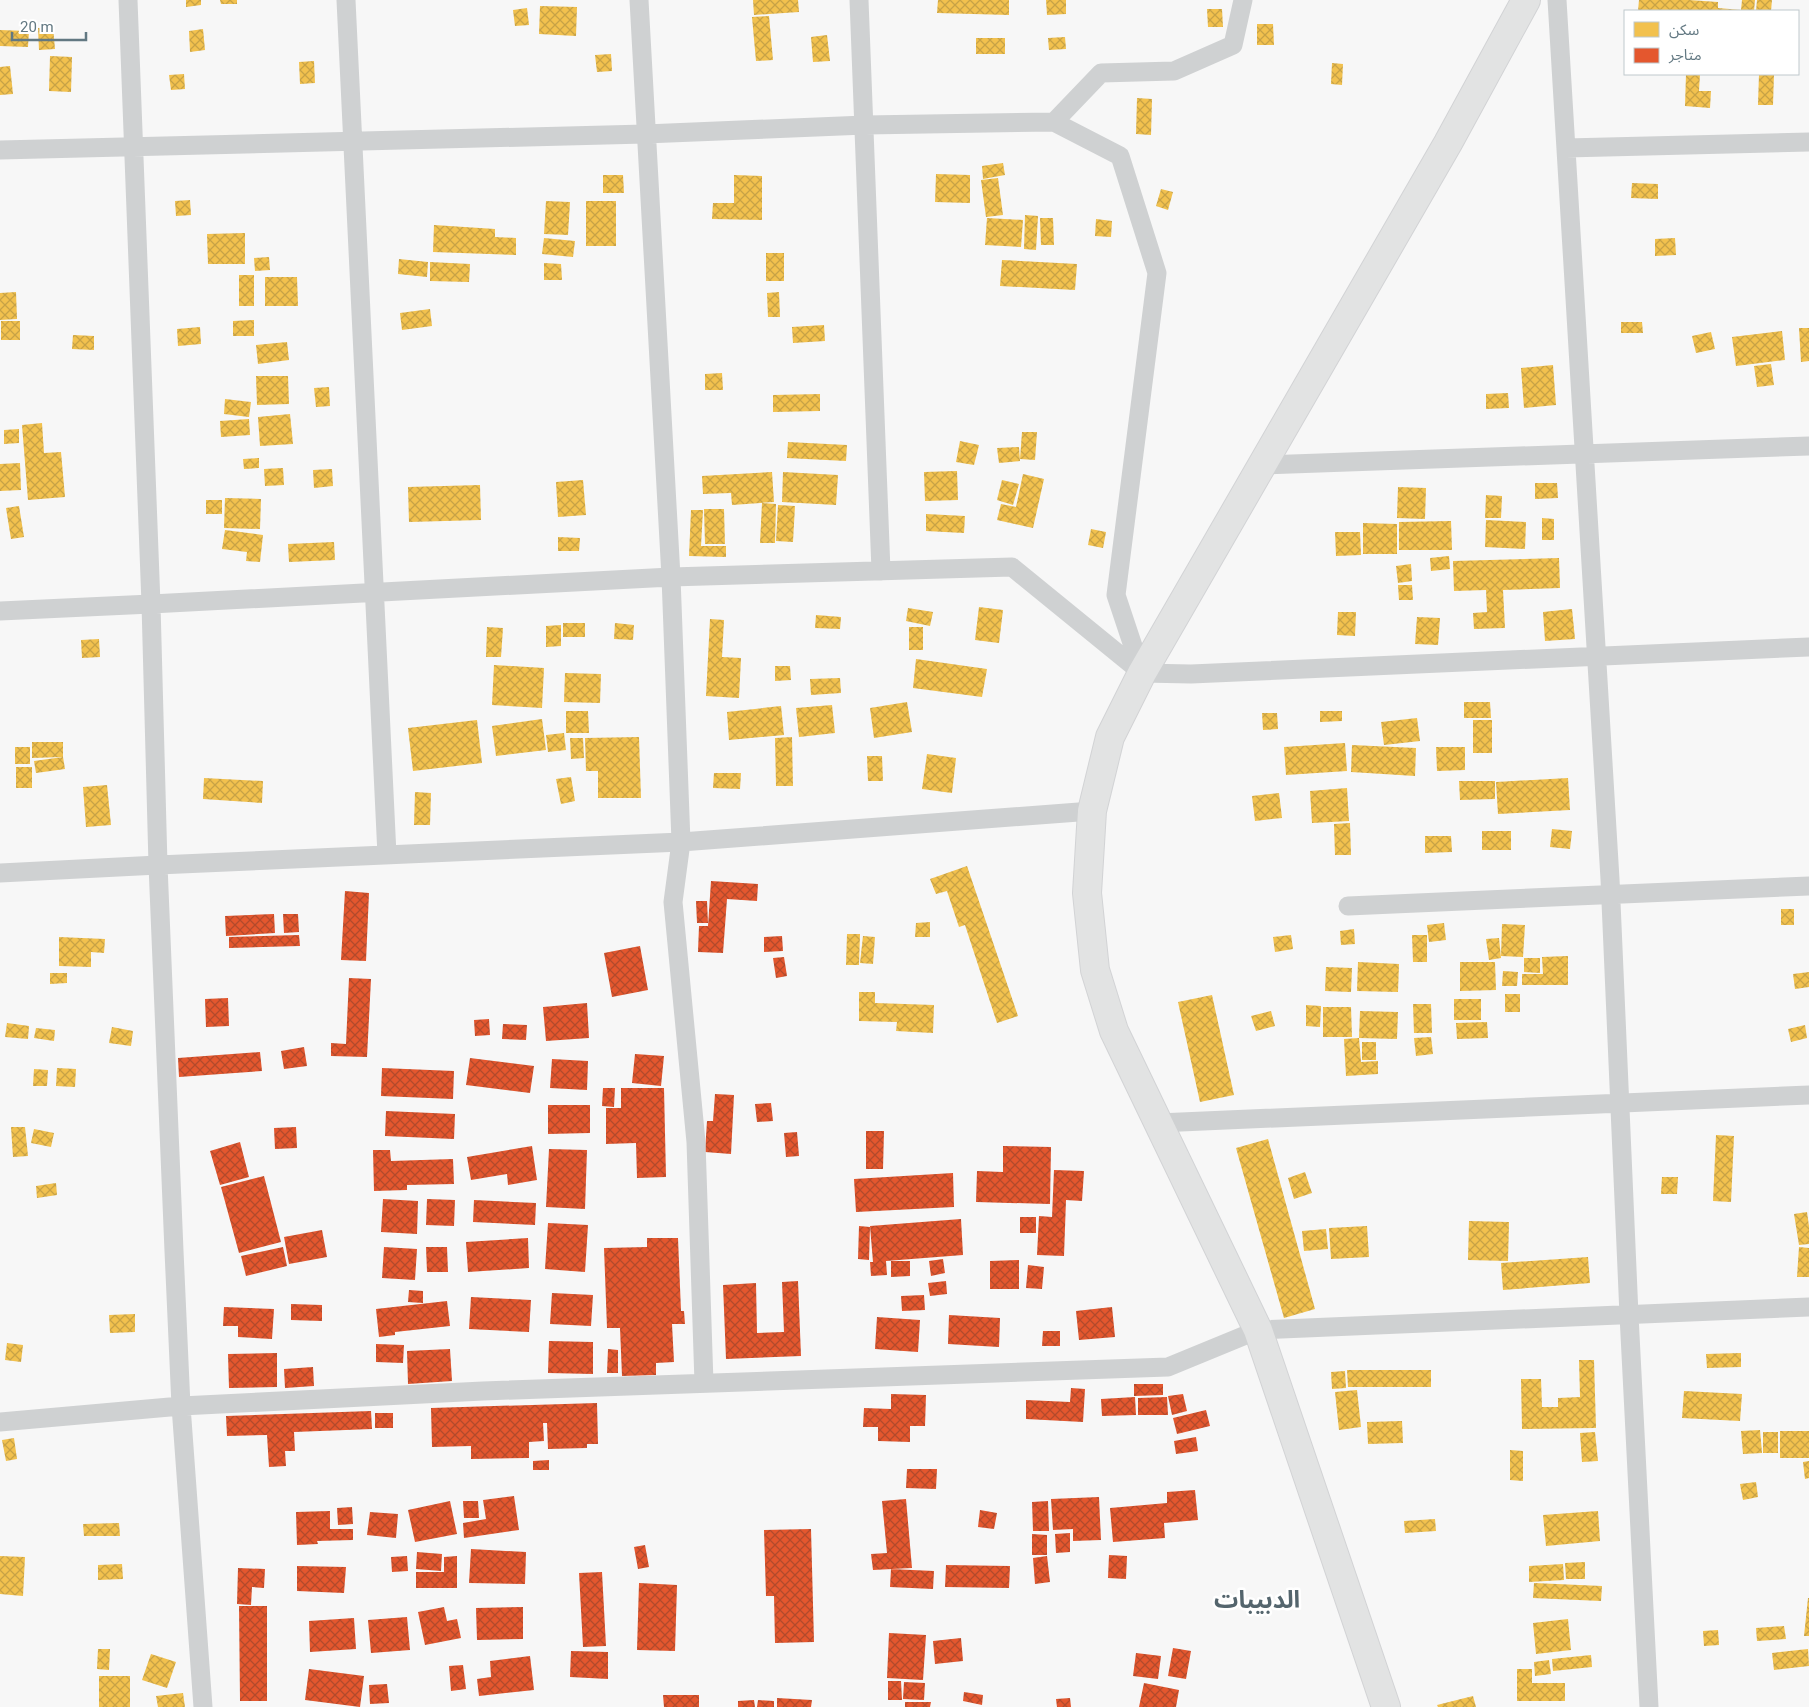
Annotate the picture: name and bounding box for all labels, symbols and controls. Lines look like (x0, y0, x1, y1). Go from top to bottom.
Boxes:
scale bar (12, 10, 86, 42)
legend (1624, 10, 1799, 75)
text: 20 m (20, 18, 54, 36)
text: سكن (1669, 21, 1700, 39)
text: متاجر (1668, 46, 1702, 64)
district label: الدبيبات (1214, 1586, 1300, 1614)

